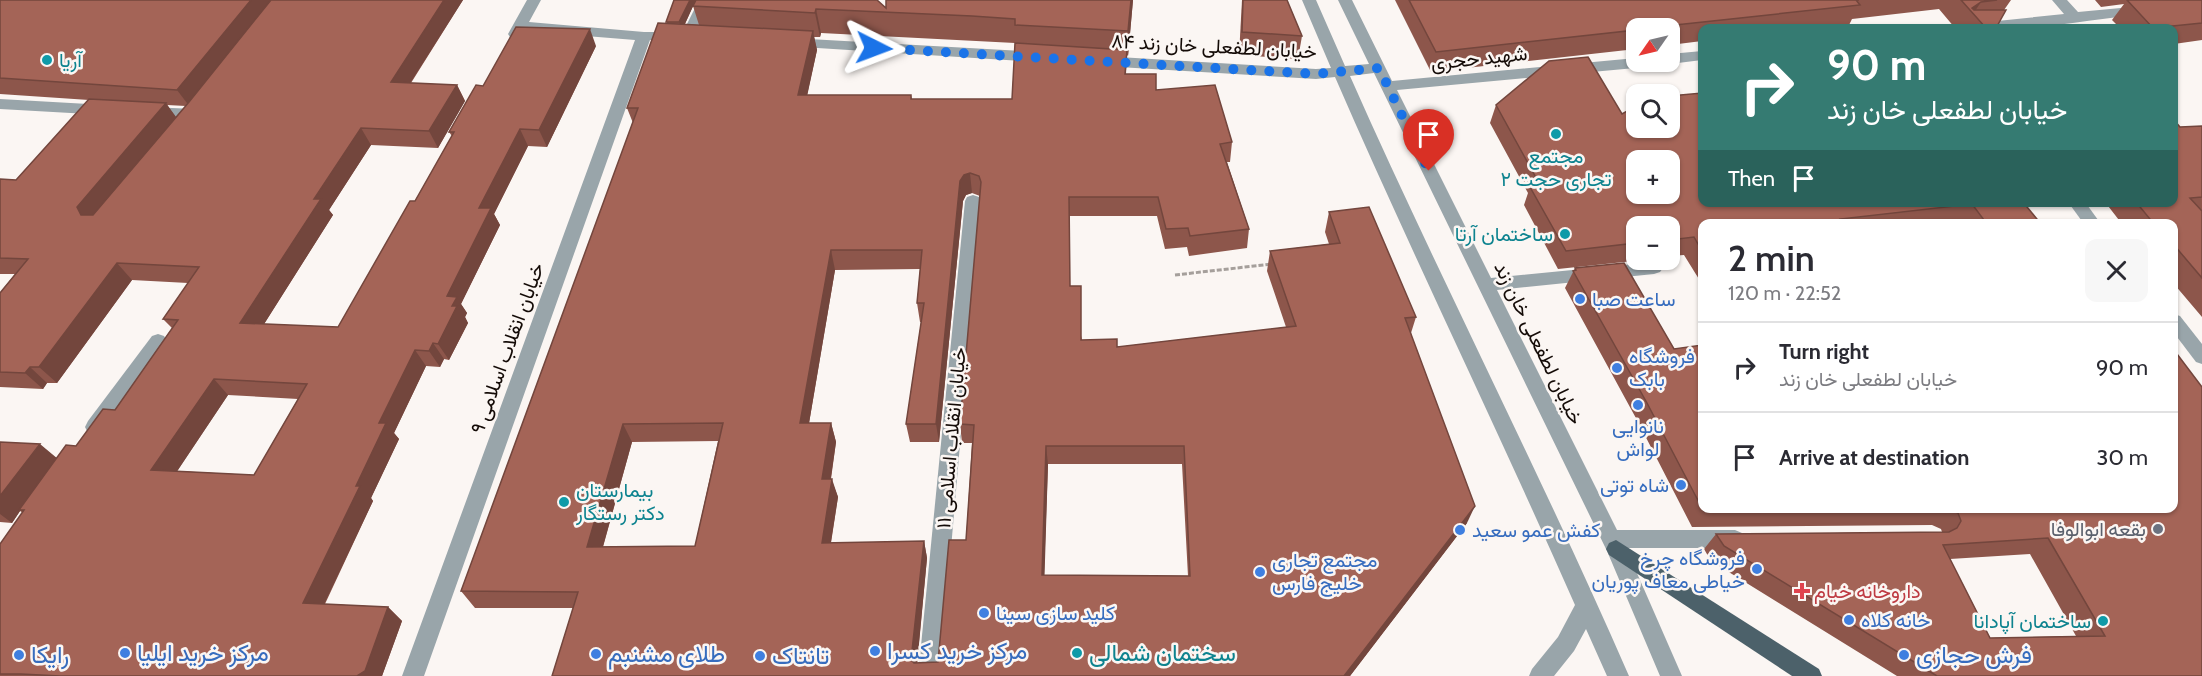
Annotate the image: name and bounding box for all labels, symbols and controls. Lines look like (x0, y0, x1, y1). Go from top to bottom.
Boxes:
position arrow (842, 16, 906, 80)
north arrow (1626, 18, 1680, 72)
map controls (1626, 18, 1680, 270)
street label: خیابان لطفعلی خان زند ۸۴ (1111, 29, 1317, 64)
text: 90 m (1827, 39, 1926, 91)
street label: شهید حجری (1430, 41, 1529, 76)
place label: آریا (59, 48, 83, 73)
icon: right (1728, 48, 1806, 126)
marker: آریا (40, 53, 54, 67)
button: search (1626, 84, 1680, 138)
text: خیابان لطفعلی خان زند (1827, 93, 2067, 126)
pin (1403, 109, 1454, 171)
icon: arrive (1412, 118, 1445, 151)
marker: مجتمع تجاری حجت ۲ (1549, 127, 1563, 141)
place label: مجتمع تجاری حجت ۲ (1500, 144, 1612, 192)
button: + (1626, 150, 1680, 204)
icon: arrive (1787, 162, 1820, 195)
text: Then (1728, 165, 1775, 192)
button: − (1626, 216, 1680, 270)
place label: ساختمان آرتا (1455, 222, 1553, 247)
marker: ساختمان آرتا (1558, 227, 1572, 241)
text: 2 min (1728, 236, 1815, 280)
button: close (2085, 239, 2148, 302)
street label: خیابان لطفعلی خان زند (1488, 258, 1589, 429)
street label: خیابان انقلاب اسلامی ۹ (465, 259, 549, 437)
text: 120 m · 22:52 (1728, 281, 1841, 305)
place label: ساعت صبا (1592, 287, 1675, 311)
marker: ساعت صبا (1573, 292, 1587, 306)
text: Turn right (1779, 338, 1869, 365)
place label: فروشگاه بابک (1629, 344, 1695, 391)
street label: خیابان انقلاب اسلامی ۱۱ (931, 346, 971, 530)
icon: right (1728, 351, 1761, 384)
text: 90 m (2096, 354, 2148, 381)
marker: فروشگاه بابک (1610, 361, 1624, 375)
text: خیابان لطفعلی خان زند (1779, 367, 1957, 391)
marker: نانوایی لواش (1631, 398, 1645, 412)
place label: نانوایی لواش (1612, 414, 1664, 462)
icon: arrive (1728, 441, 1761, 474)
text: Arrive at destination (1779, 444, 1969, 471)
text: 30 m (2096, 444, 2148, 471)
place label: شاه توتی (1600, 473, 1669, 498)
place label: بیمارستان دکتر رستگار (575, 478, 665, 526)
marker: شاه توتی (1674, 478, 1688, 492)
marker: بیمارستان دکتر رستگار (557, 495, 571, 509)
place label: بقعه ابوالوفا (2051, 517, 2146, 542)
place label: کفش عمو سعید (1472, 518, 1601, 543)
marker: بقعه ابوالوفا (2151, 522, 2165, 536)
marker: کفش عمو سعید (1453, 523, 1467, 537)
place label: فروشگاه چرخ خیاطی معاف پوریان (1591, 546, 1745, 595)
place label: مجتمع تجاری خلیج فارس (1272, 548, 1377, 597)
marker: فروشگاه چرخ خیاطی معاف پوریان (1750, 562, 1764, 576)
marker: مجتمع تجاری خلیج فارس (1253, 565, 1267, 579)
place label: داروخانه خیام (1814, 579, 1921, 604)
marker: داروخانه خیام (1795, 584, 1809, 598)
place label: کلید سازی سینا (996, 601, 1115, 626)
marker: کلید سازی سینا (977, 606, 991, 620)
place label: خانه کلاه (1861, 608, 1930, 632)
place label: ساختمان آپادانا (1973, 609, 2091, 635)
marker: خانه کلاه (1842, 613, 1856, 627)
marker: ساختمان آپادانا (2096, 614, 2110, 628)
place label: مرکز خرید کسرا (887, 636, 1027, 666)
place label: مرکز خرید ایلیا (137, 638, 269, 668)
place label: سختمان شمالی (1089, 638, 1236, 667)
place label: طلای مشنبم (608, 639, 725, 670)
place label: رایکا (31, 640, 69, 670)
place label: فرش حجازی (1916, 640, 2032, 670)
place label: تانتاک (772, 641, 830, 670)
marker: مرکز خرید کسرا (868, 644, 882, 658)
marker: مرکز خرید ایلیا (118, 646, 132, 660)
marker: سختمان شمالی (1070, 646, 1084, 660)
marker: طلای مشنبم (589, 647, 603, 661)
marker: رایکا (12, 648, 26, 662)
marker: فرش حجازی (1897, 648, 1911, 662)
marker: تانتاک (753, 649, 767, 663)

